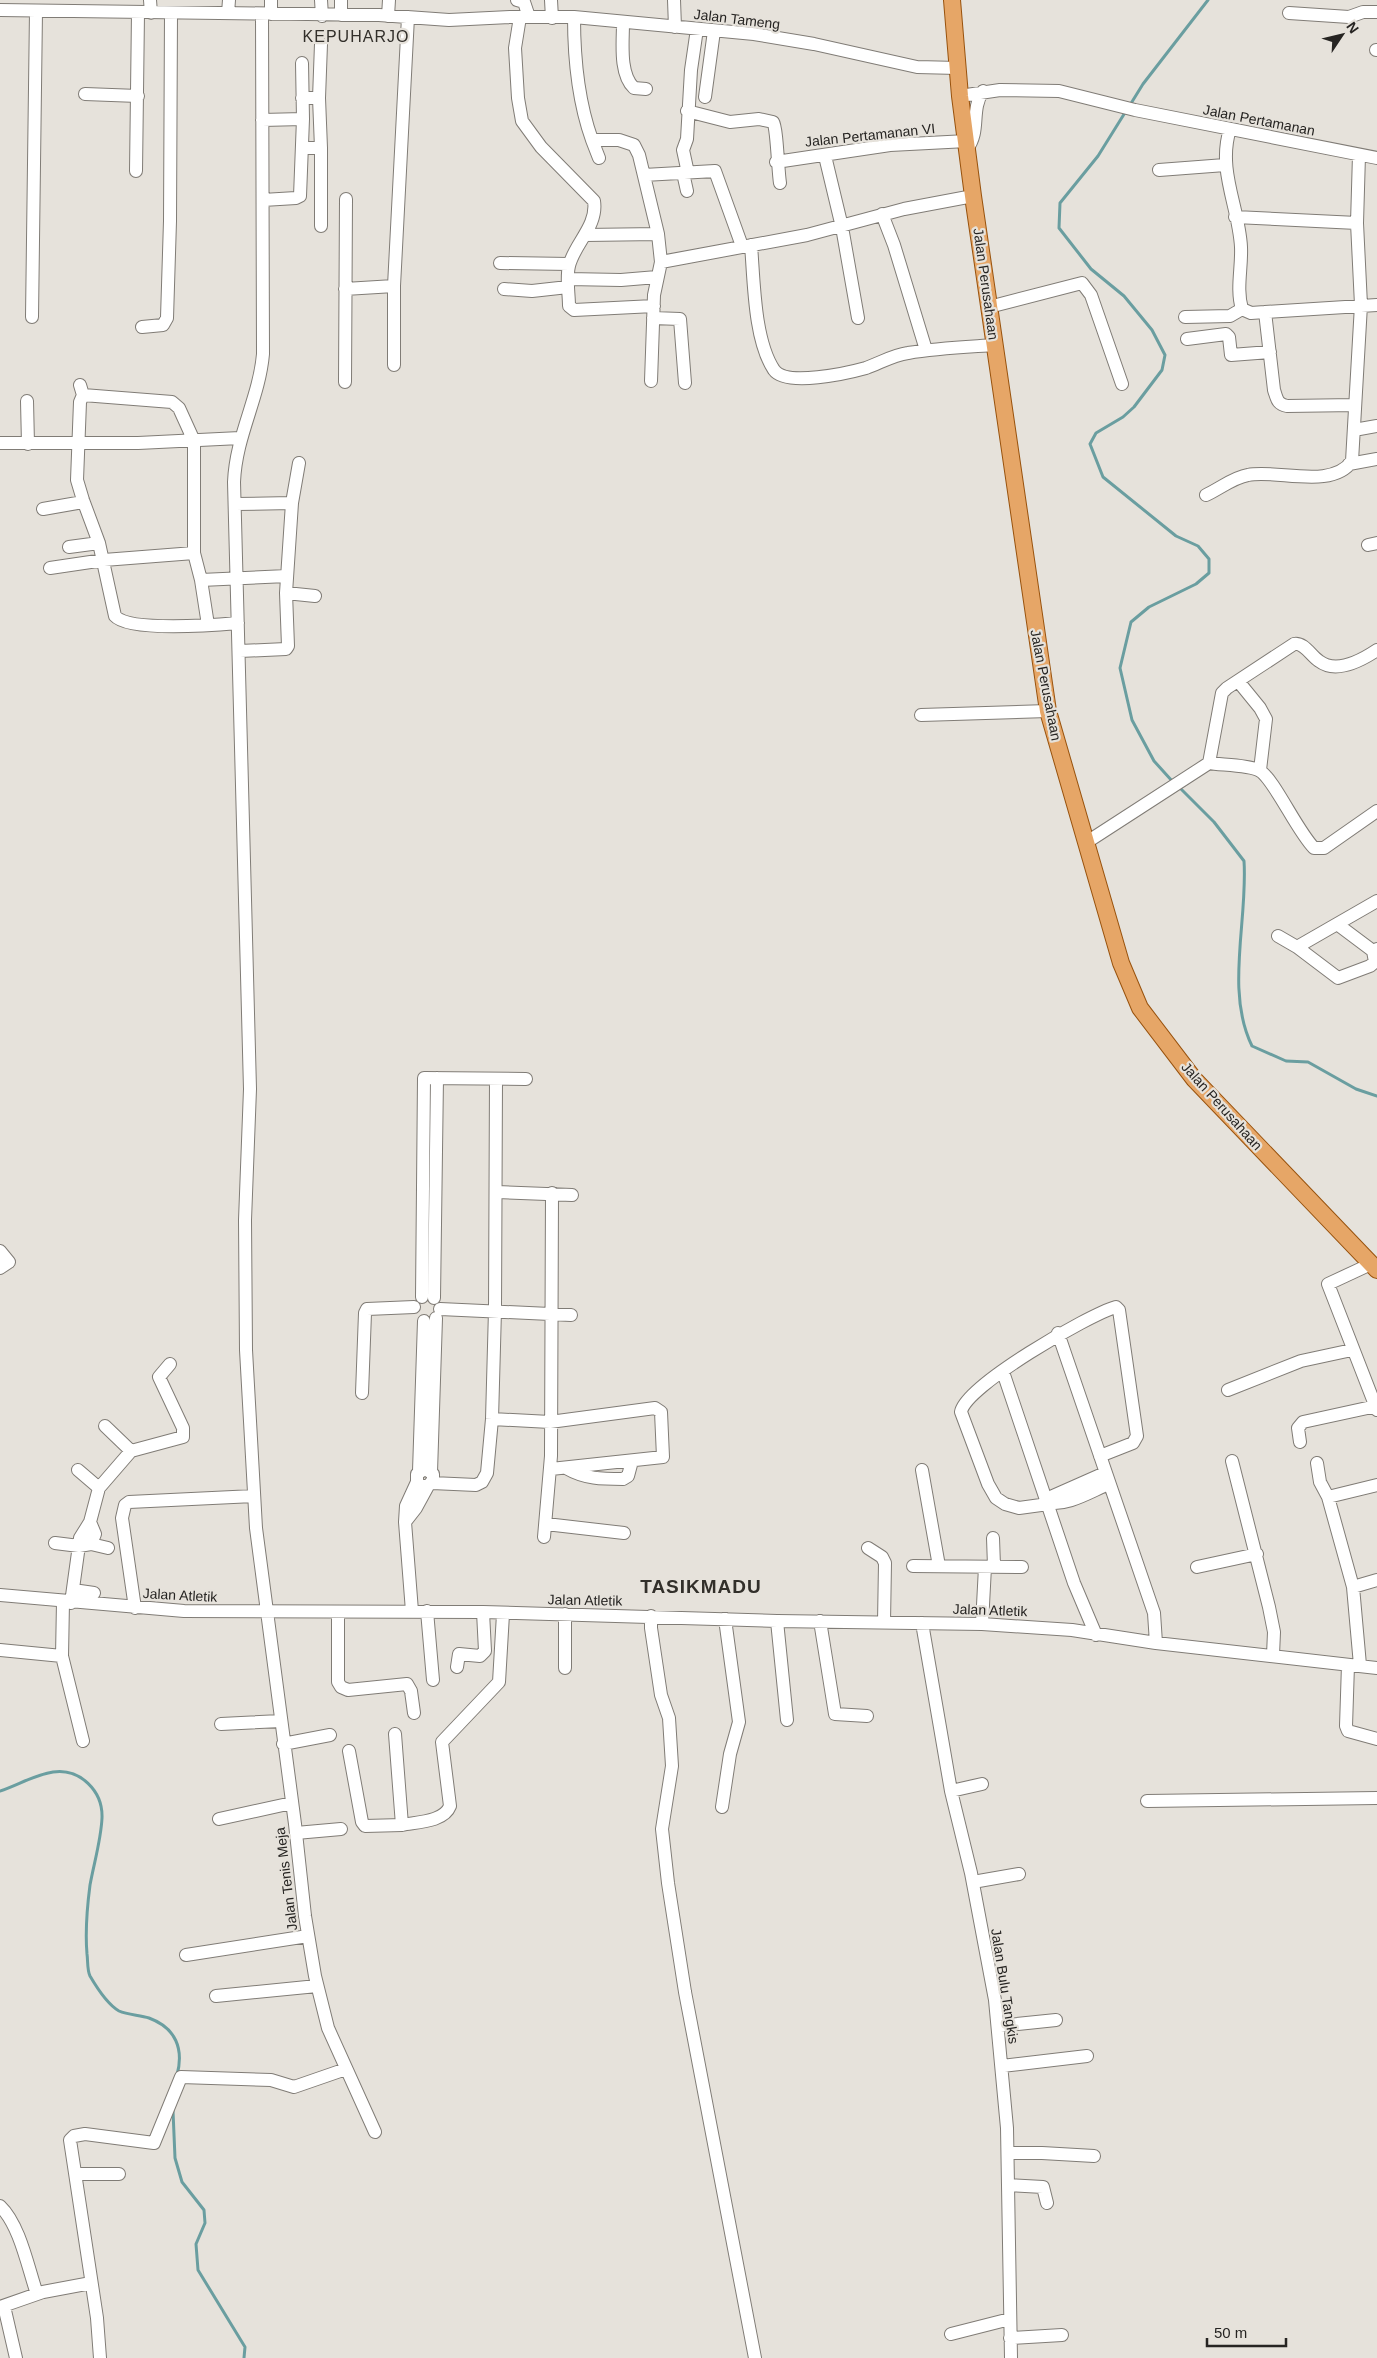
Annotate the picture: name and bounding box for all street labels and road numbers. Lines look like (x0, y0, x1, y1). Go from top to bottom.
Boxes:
street label: Jalan Tameng (693, 6, 781, 32)
street label: Jalan Pertamanan (1202, 101, 1316, 139)
street label: Jalan Pertamanan VI (804, 120, 936, 150)
street label: Jalan Perusahaan (970, 227, 1002, 341)
street label: Jalan Perusahaan (1027, 628, 1065, 742)
street label: Jalan Perusahaan (1178, 1059, 1266, 1153)
street label: Jalan Atletik (142, 1585, 219, 1605)
street label: Jalan Atletik (548, 1591, 623, 1609)
street label: Jalan Atletik (952, 1601, 1029, 1619)
street label: Jalan Tenis Meja (272, 1826, 300, 1932)
street label: Jalan Bulu Tangkis (988, 1927, 1022, 2045)

